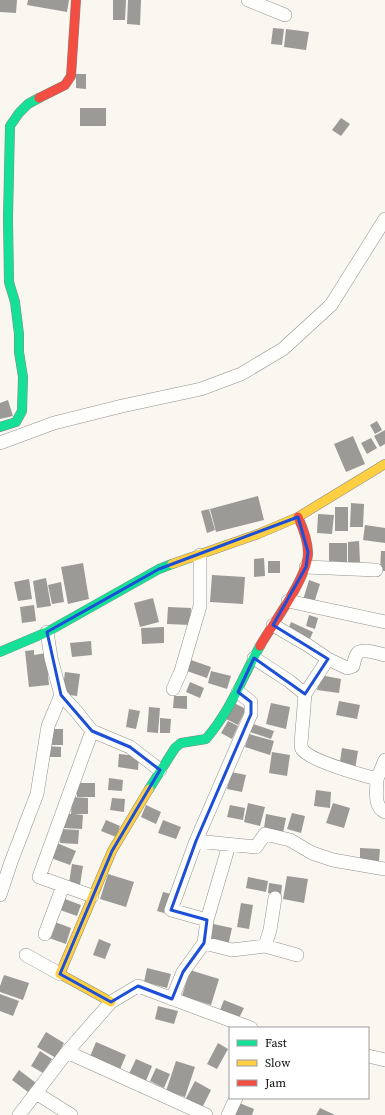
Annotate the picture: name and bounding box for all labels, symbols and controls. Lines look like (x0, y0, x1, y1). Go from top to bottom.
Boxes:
legend (229, 1027, 369, 1099)
text: Fast (265, 1035, 287, 1051)
text: Slow (265, 1055, 291, 1071)
text: Jam (264, 1075, 286, 1091)

